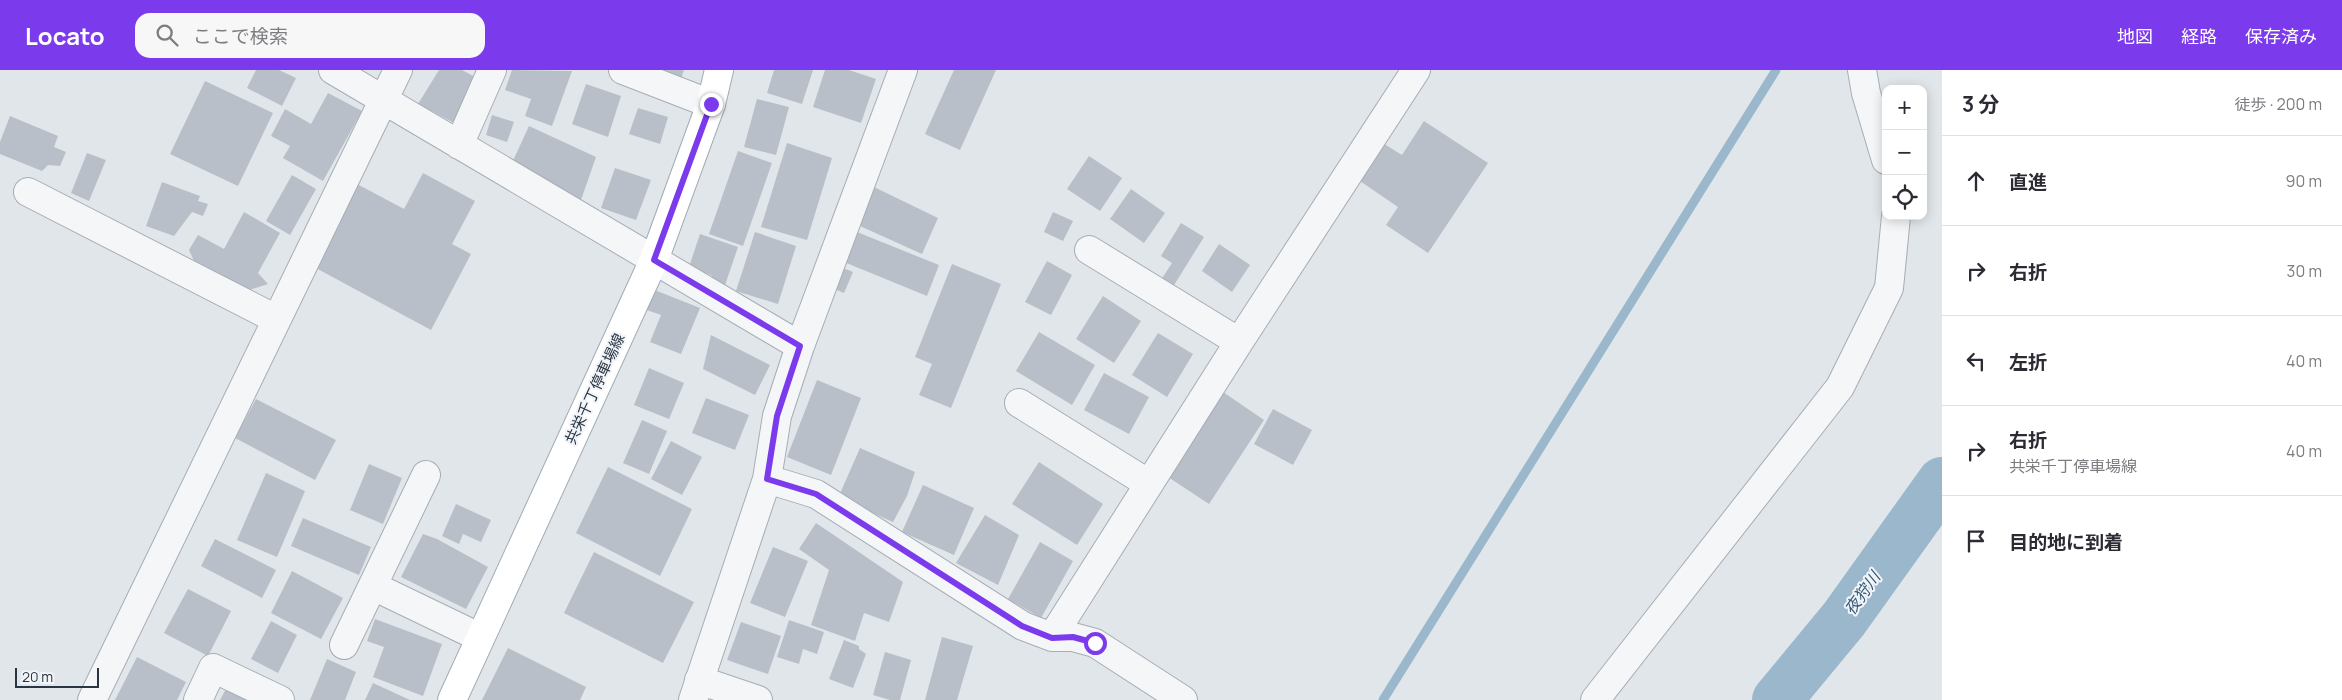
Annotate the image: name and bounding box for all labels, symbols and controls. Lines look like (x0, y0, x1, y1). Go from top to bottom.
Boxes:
search box (135, 13, 485, 58)
text: Locato (25, 19, 105, 52)
icon: search (153, 21, 181, 49)
text: ここで検索 (193, 23, 288, 49)
text: 地図 (2117, 24, 2153, 48)
text: 経路 (2181, 24, 2217, 48)
text: 保存済み (2245, 24, 2317, 48)
map controls (1882, 85, 1927, 220)
button: + (1882, 85, 1927, 130)
text: 3 分 (1962, 90, 1999, 118)
route end (700, 93, 723, 116)
text: 徒歩 · 200 m (2235, 93, 2322, 115)
button: − (1882, 130, 1927, 175)
icon: ahead (1962, 167, 1990, 195)
text: 直進 (2009, 169, 2047, 195)
text: 90 m (2286, 170, 2322, 192)
button: locate (1882, 175, 1927, 220)
icon: right (1962, 257, 1990, 285)
text: 右折 (2009, 259, 2047, 285)
text: 30 m (2287, 260, 2322, 282)
street label: 共栄千丁停車場線 (560, 330, 629, 448)
icon: left (1962, 347, 1990, 375)
text: 左折 (2009, 349, 2047, 375)
text: 40 m (2286, 350, 2322, 372)
text: 右折 (2009, 427, 2047, 453)
icon: right (1962, 437, 1990, 465)
text: 40 m (2286, 440, 2322, 462)
text: 共栄千丁停車場線 (2009, 455, 2137, 477)
icon: arrive (1962, 527, 1990, 555)
text: 目的地に到着 (2009, 529, 2123, 555)
water label: 夜狩川 (1839, 566, 1886, 619)
route start (1084, 632, 1107, 655)
scale bar (15, 665, 99, 688)
text: 20 m (22, 667, 53, 686)

